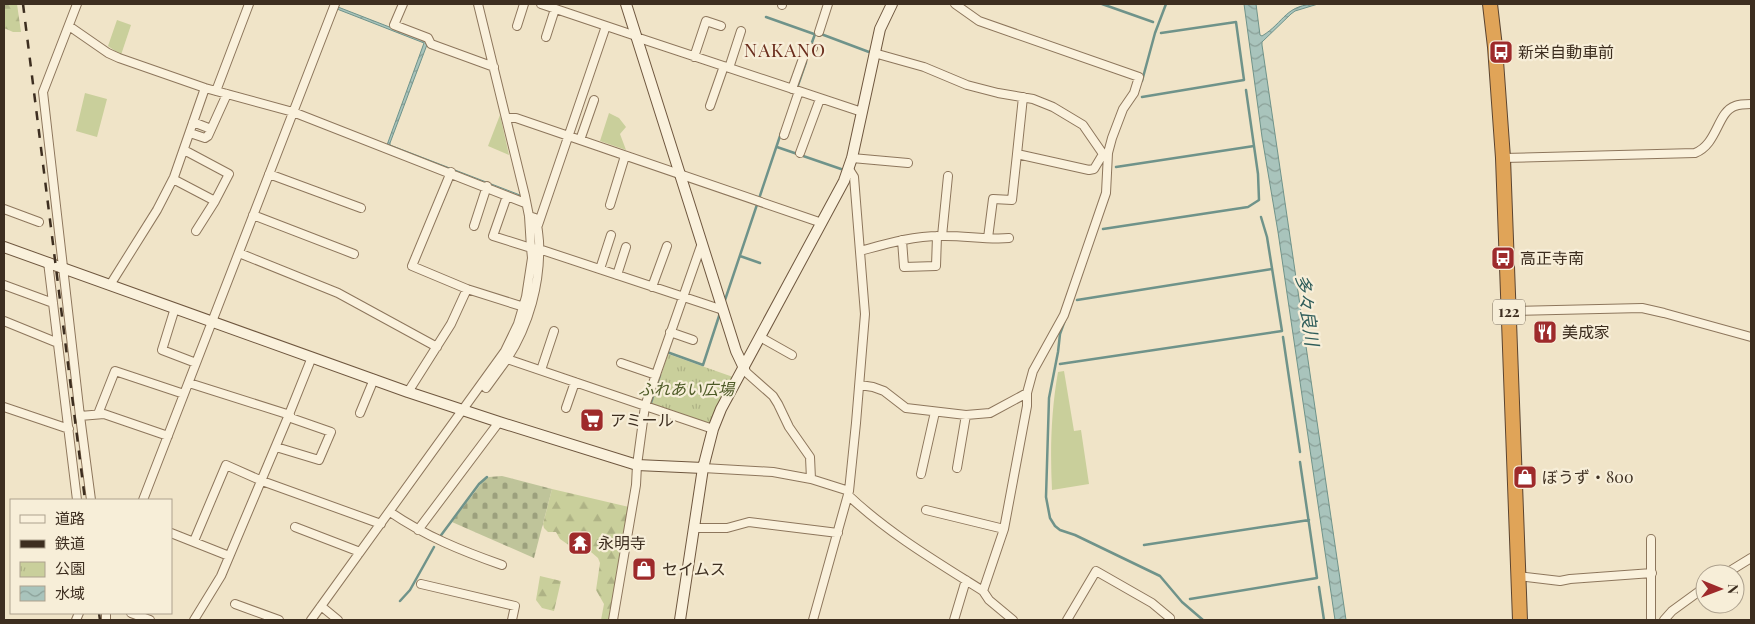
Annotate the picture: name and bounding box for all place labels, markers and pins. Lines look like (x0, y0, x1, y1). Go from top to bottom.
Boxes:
bus stop icon: 新栄自動車前 (1488, 39, 1514, 65)
place label: 新栄自動車前 (1518, 41, 1614, 62)
bus stop icon: 高正寺南 (1490, 245, 1516, 271)
place label: 高正寺南 (1520, 247, 1584, 268)
restaurant icon: 美成家 (1532, 319, 1558, 345)
place label: 美成家 (1562, 321, 1610, 342)
supermarket icon: アミール (579, 407, 605, 433)
place label: アミール (610, 409, 674, 430)
shop icon: ぼうず・800 (1512, 464, 1538, 490)
place label: ぼうず・800 (1542, 466, 1634, 487)
temple icon: 永明寺 (567, 530, 593, 556)
place label: 永明寺 (598, 532, 646, 553)
shop icon: セイムス (631, 556, 657, 582)
place label: セイムス (662, 558, 726, 579)

